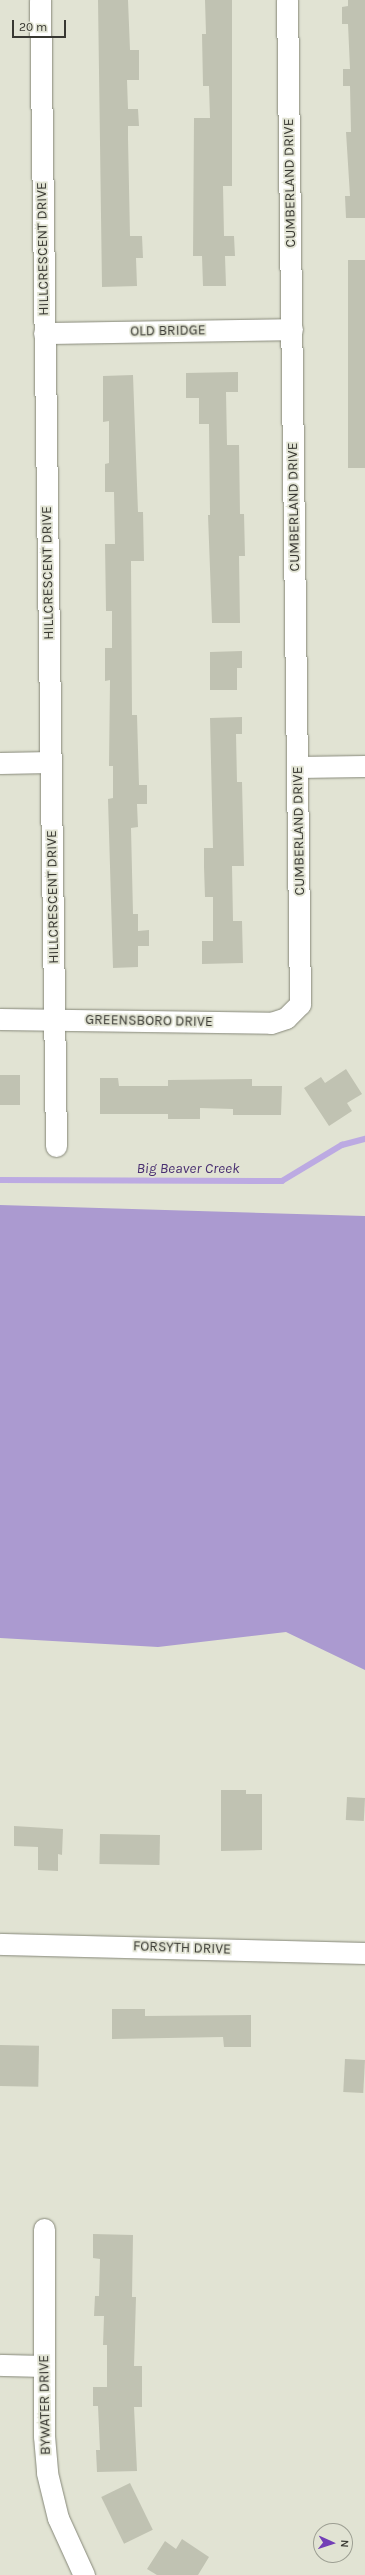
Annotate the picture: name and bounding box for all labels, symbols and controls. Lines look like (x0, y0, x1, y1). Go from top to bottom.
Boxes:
scale bar (14, 12, 68, 38)
text: 20 m (19, 20, 47, 34)
street label: CUMBERLAND DRIVE (280, 118, 300, 248)
street label: HILLCRESCENT DRIVE (33, 182, 53, 316)
street label: OLD BRIDGE (130, 322, 206, 340)
street label: CUMBERLAND DRIVE (284, 442, 304, 572)
street label: HILLCRESCENT DRIVE (38, 506, 58, 640)
street label: CUMBERLAND DRIVE (289, 766, 309, 896)
street label: HILLCRESCENT DRIVE (43, 830, 63, 964)
street label: GREENSBORO DRIVE (85, 1011, 213, 1031)
water label: Big Beaver Creek (136, 1160, 240, 1178)
street label: FORSYTH DRIVE (133, 1938, 231, 1958)
street label: BYWATER DRIVE (36, 2355, 54, 2455)
north arrow (313, 2523, 353, 2563)
text: N (338, 2539, 351, 2548)

